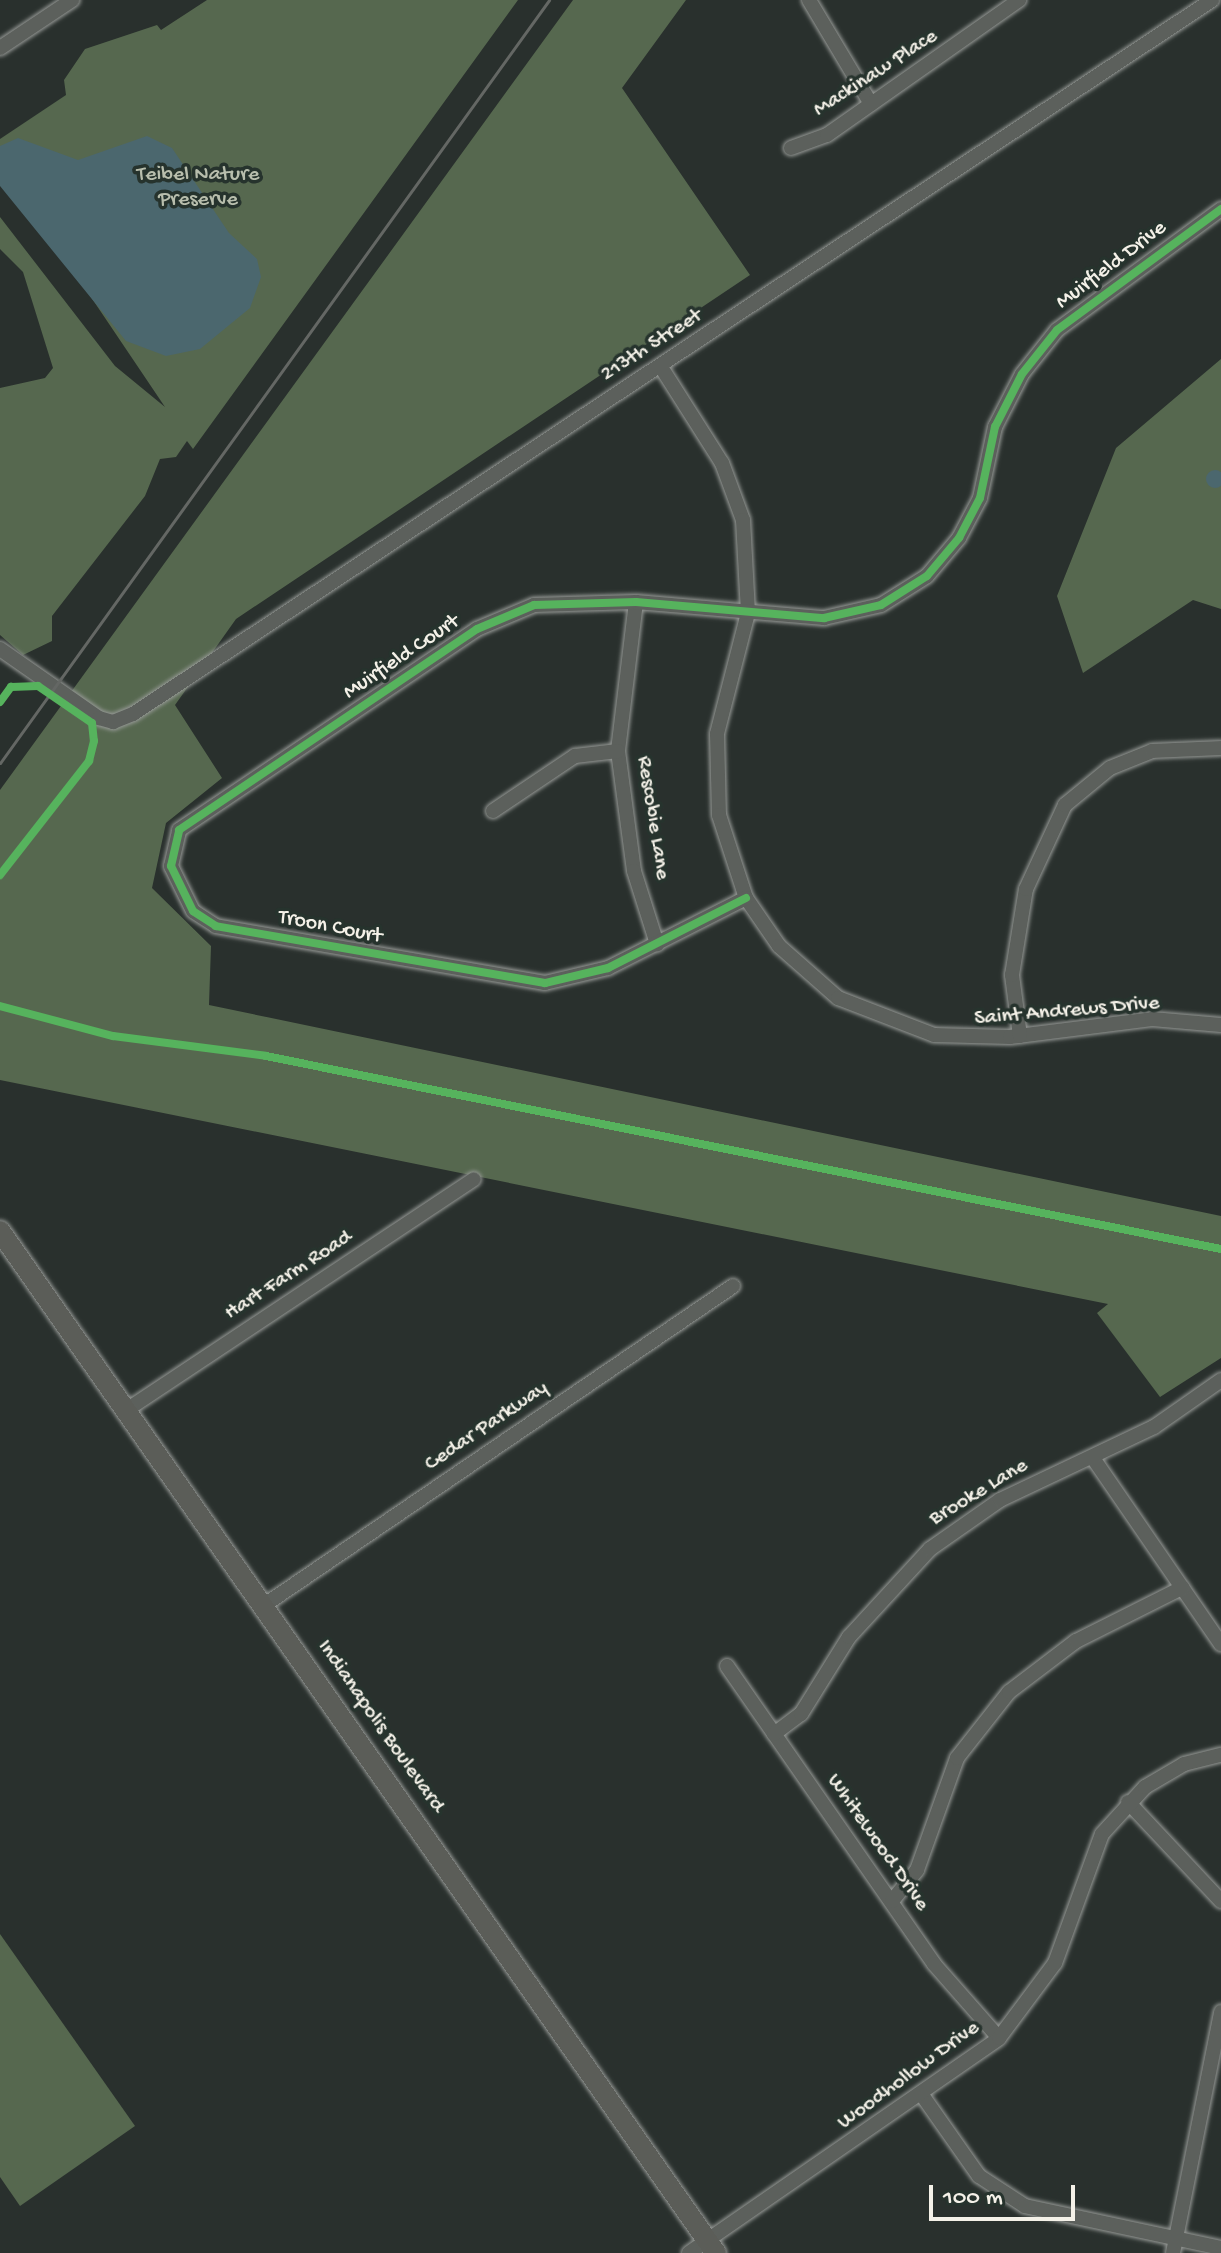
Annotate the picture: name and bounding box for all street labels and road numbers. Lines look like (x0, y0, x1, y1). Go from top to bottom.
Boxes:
street label: Mackinaw Place (809, 24, 943, 124)
street label: Muirfield Drive (1051, 216, 1173, 316)
street label: 213th Street (596, 303, 708, 389)
street label: Muirfield Court (339, 609, 465, 707)
street label: Rescobie Lane (629, 754, 675, 882)
street label: Troon Court (276, 905, 384, 951)
street label: Saint Andrews Drive (973, 991, 1161, 1033)
street label: Hart Farm Road (220, 1225, 358, 1327)
street label: Cedar Parkway (420, 1376, 554, 1478)
street label: Brooke Lane (925, 1453, 1033, 1533)
street label: Indianapolis Boulevard (310, 1635, 450, 1819)
street label: Whitewood Drive (820, 1769, 934, 1917)
street label: Woodhollow Drive (833, 2016, 985, 2136)

